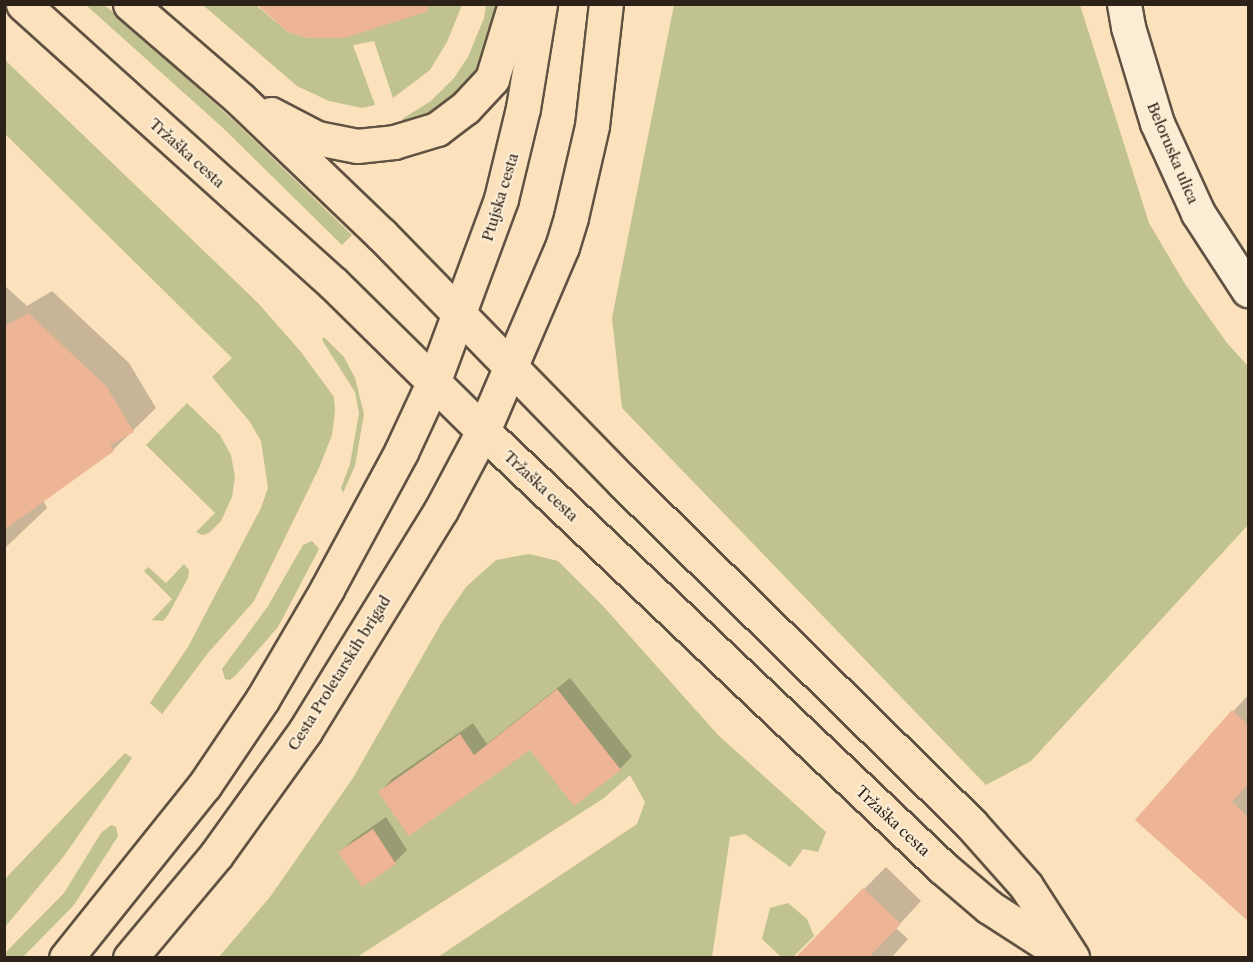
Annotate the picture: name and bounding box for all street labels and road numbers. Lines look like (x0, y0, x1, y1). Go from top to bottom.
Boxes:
street label: Beloruska ulica (1143, 99, 1203, 207)
street label: Tržaška cesta (146, 115, 228, 191)
street label: Ptujska cesta (478, 151, 522, 243)
street label: Tržaška cesta (500, 447, 582, 525)
street label: Cesta Proletarskih brigad (284, 592, 394, 754)
street label: Tržaška cesta (852, 782, 934, 860)

